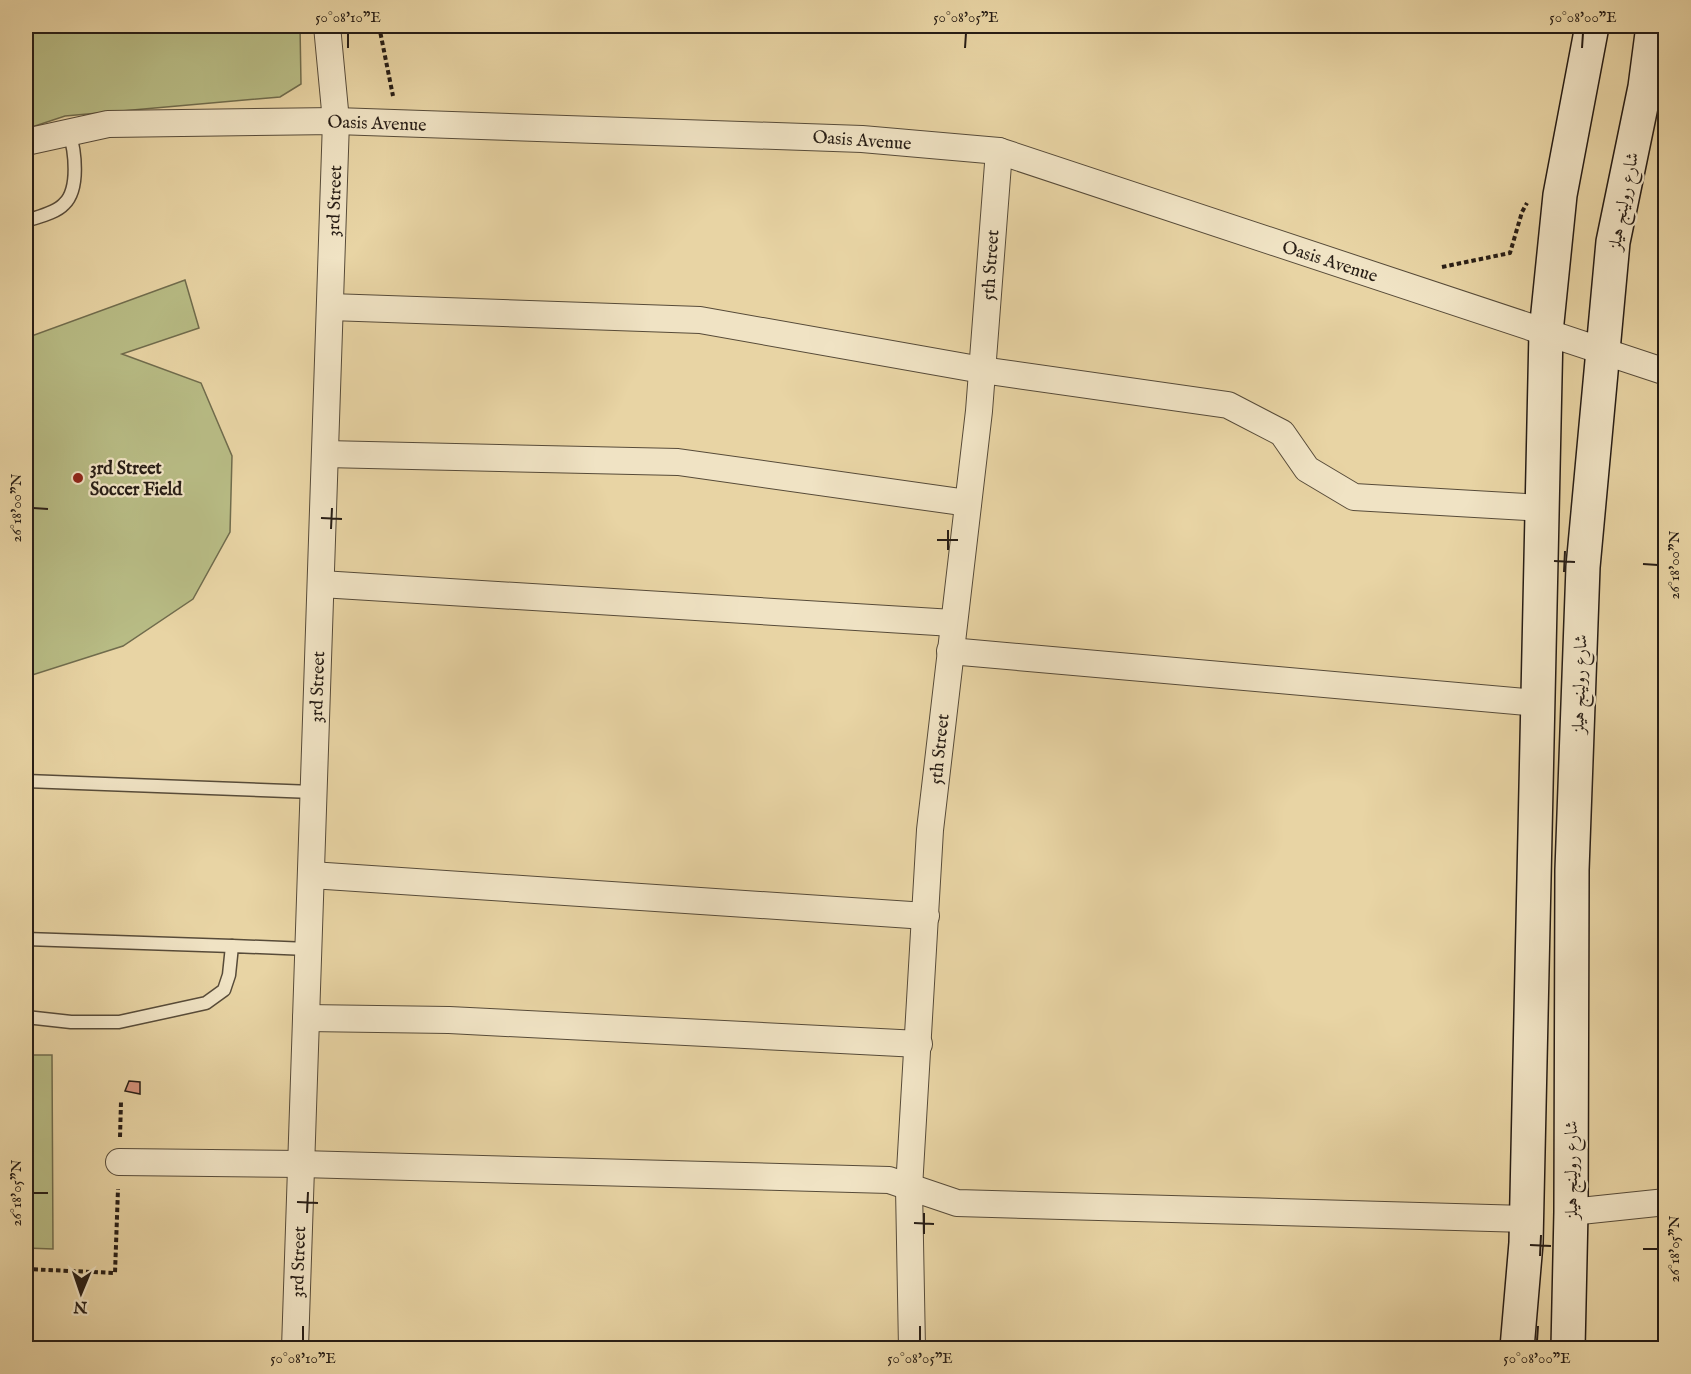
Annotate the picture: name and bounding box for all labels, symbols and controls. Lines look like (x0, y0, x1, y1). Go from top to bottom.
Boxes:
text: 50°08'10"E (315, 8, 381, 27)
text: 50°08'05"E (933, 8, 999, 27)
text: 50°08'00"E (1549, 8, 1617, 27)
street label: Oasis Avenue (327, 111, 427, 138)
street label: Oasis Avenue (812, 127, 912, 156)
street label: شارع رولينج هيلز (1603, 150, 1648, 255)
street label: 3rd Street (323, 165, 348, 237)
street label: 5th Street (978, 229, 1005, 301)
street label: Oasis Avenue (1279, 236, 1380, 289)
place label: 3rd Street Soccer Field (90, 458, 182, 502)
marker: 3rd Street Soccer Field (71, 471, 85, 485)
text: 26°18'00"N (7, 474, 26, 542)
text: 26°18'00"N (1665, 531, 1684, 599)
street label: شارع رولينج هيلز (1567, 634, 1597, 736)
street label: 3rd Street (306, 651, 331, 723)
street label: 5th Street (925, 713, 956, 786)
street label: شارع رولينج هيلز (1561, 1120, 1587, 1222)
text: 26°18'05"N (7, 1160, 26, 1226)
text: 26°18'05"N (1665, 1216, 1684, 1282)
street label: 3rd Street (287, 1226, 312, 1298)
north arrow (51, 1263, 111, 1323)
text: N (73, 1296, 89, 1316)
text: 50°08'10"E (270, 1349, 336, 1368)
text: 50°08'05"E (887, 1349, 953, 1368)
text: 50°08'00"E (1503, 1349, 1571, 1368)

